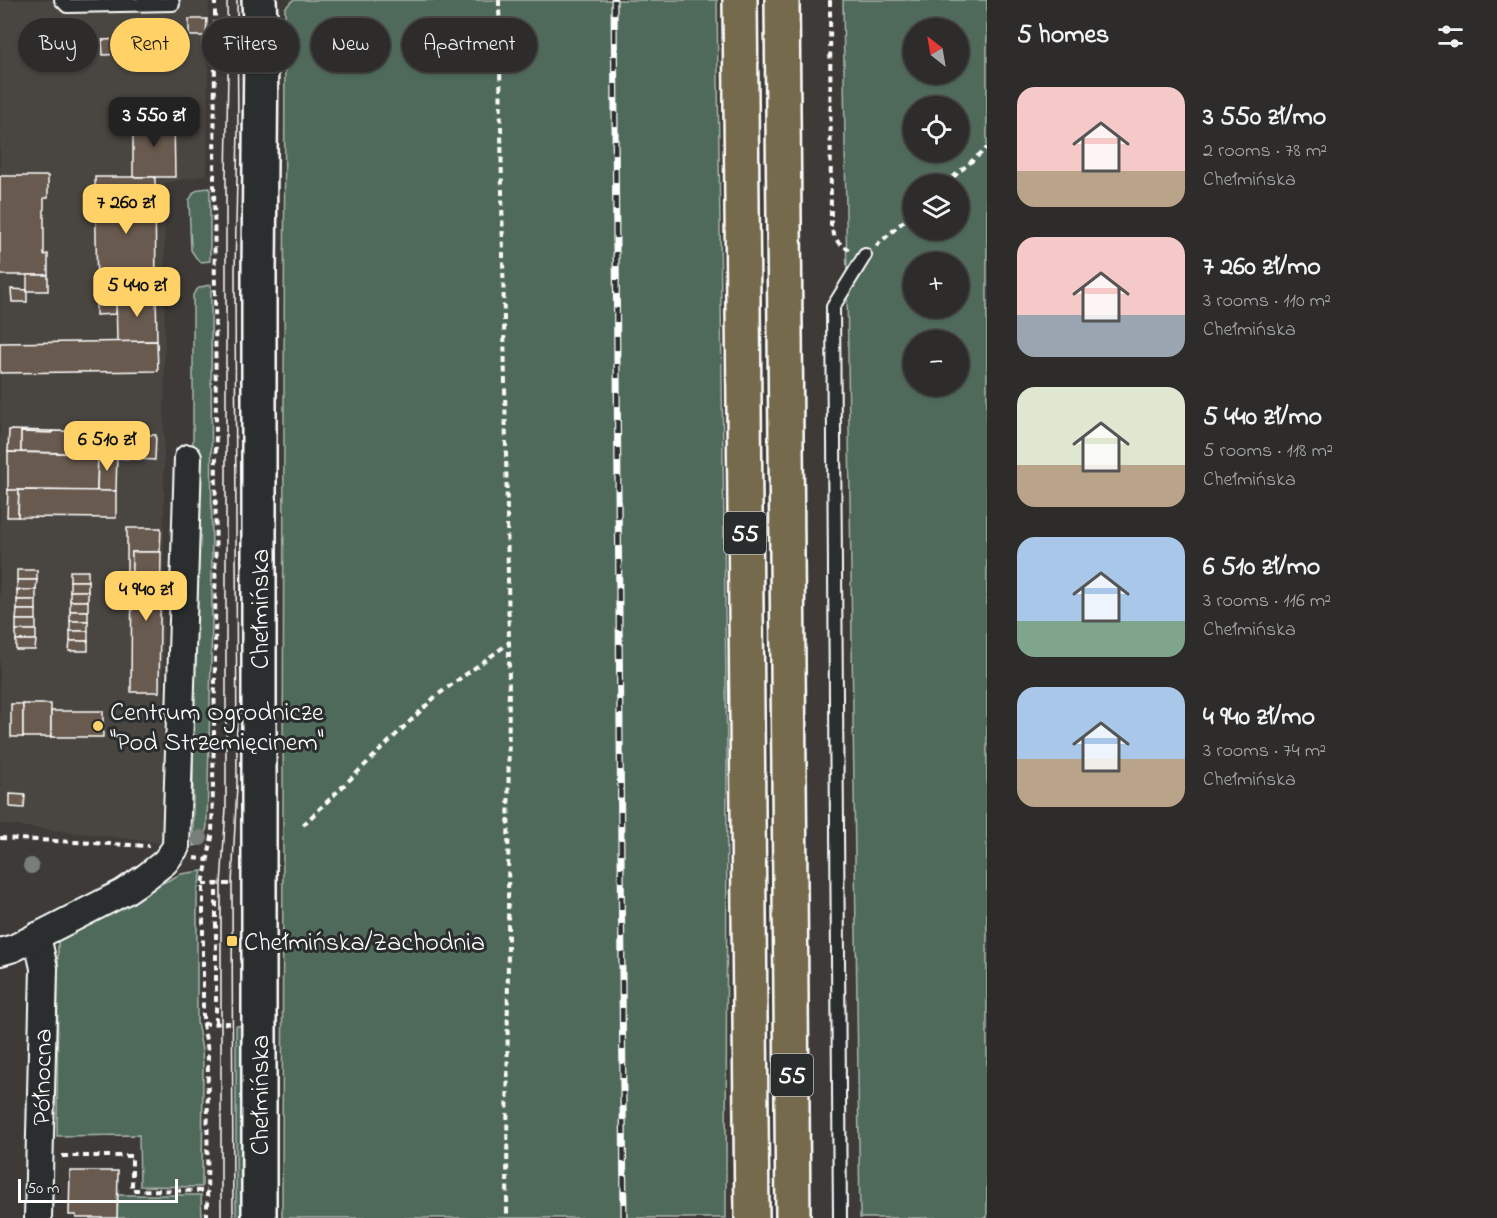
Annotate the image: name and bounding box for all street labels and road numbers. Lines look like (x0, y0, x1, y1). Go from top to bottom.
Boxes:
road number: 55 (724, 512, 766, 554)
street label: Chełmińska (243, 549, 281, 669)
street label: Północna (24, 1028, 64, 1126)
street label: Chełmińska (243, 1035, 281, 1155)
road number: 55 (771, 1054, 813, 1096)

